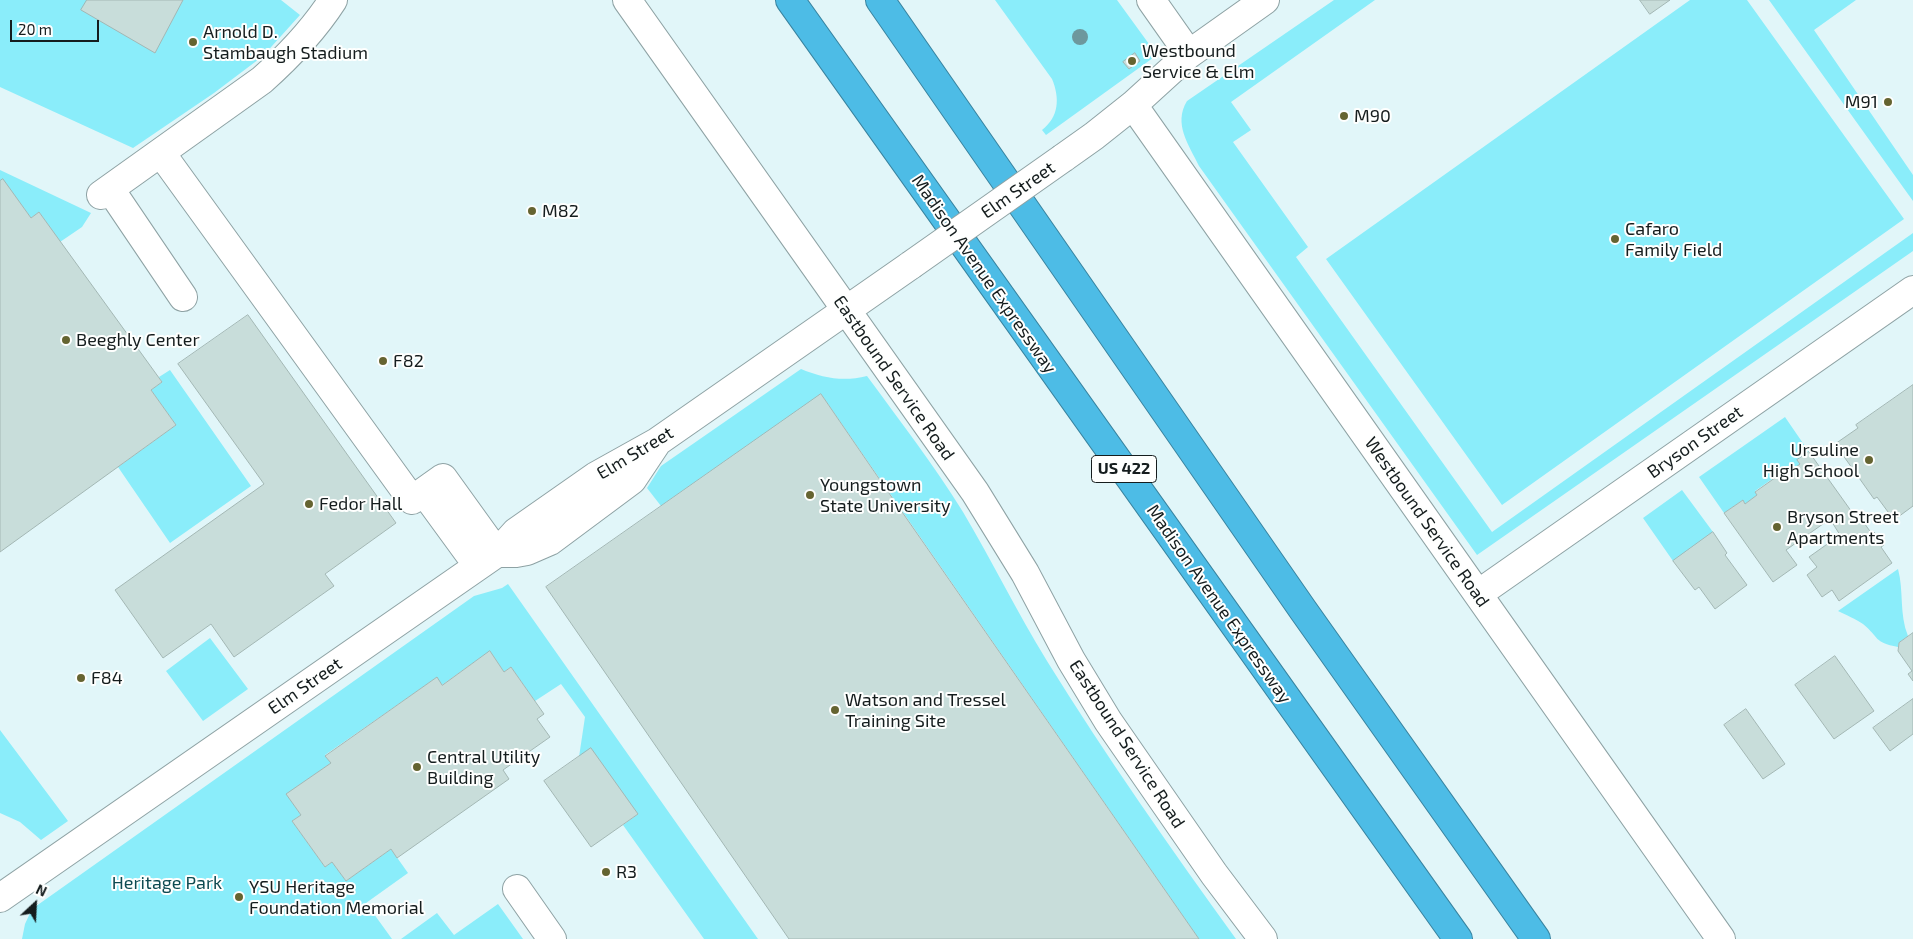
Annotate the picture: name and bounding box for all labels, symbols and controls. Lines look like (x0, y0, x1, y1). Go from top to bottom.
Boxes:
scale bar (12, 10, 101, 42)
text: 20 m (18, 20, 52, 38)
place label: Arnold D. Stambaugh Stadium (203, 21, 368, 64)
marker: Arnold D. Stambaugh Stadium (187, 36, 199, 48)
place label: Westbound Service & Elm (1142, 40, 1254, 82)
marker: Westbound Service & Elm (1126, 55, 1138, 67)
place label: M91 (1845, 91, 1878, 113)
marker: M91 (1882, 96, 1894, 108)
place label: M90 (1354, 105, 1391, 127)
marker: M90 (1338, 110, 1350, 122)
street label: Elm Street (977, 157, 1059, 223)
street label: Madison Avenue Expressway (907, 170, 1061, 378)
place label: M82 (542, 200, 579, 222)
marker: M82 (526, 205, 538, 217)
place label: Cafaro Family Field (1625, 218, 1722, 260)
marker: Cafaro Family Field (1609, 233, 1621, 245)
street label: Eastbound Service Road (829, 291, 959, 465)
place label: Beeghly Center (76, 329, 200, 351)
marker: Beeghly Center (60, 334, 72, 346)
place label: F82 (393, 350, 424, 372)
marker: F82 (377, 355, 389, 367)
street label: Bryson Street (1643, 401, 1747, 483)
street label: Elm Street (593, 422, 677, 484)
street label: Westbound Service Road (1360, 433, 1494, 611)
place label: Ursuline High School (1763, 439, 1859, 482)
marker: Ursuline High School (1863, 454, 1875, 466)
road number: US 422 (1092, 456, 1156, 482)
place label: Youngstown State University (820, 474, 950, 516)
marker: Youngstown State University (804, 489, 816, 501)
place label: Fedor Hall (319, 493, 402, 515)
marker: Fedor Hall (303, 498, 315, 510)
street label: Madison Avenue Expressway (1142, 500, 1296, 708)
place label: Bryson Street Apartments (1787, 506, 1899, 548)
marker: Bryson Street Apartments (1771, 521, 1783, 533)
street label: Elm Street (264, 653, 346, 719)
street label: Eastbound Service Road (1064, 656, 1190, 832)
place label: F84 (91, 667, 123, 689)
marker: F84 (75, 672, 87, 684)
place label: Watson and Tressel Training Site (845, 689, 1006, 732)
marker: Watson and Tressel Training Site (829, 704, 841, 716)
place label: Central Utility Building (427, 746, 540, 789)
marker: Central Utility Building (411, 761, 423, 773)
place label: R3 (616, 861, 637, 883)
marker: R3 (600, 866, 612, 878)
park label: Heritage Park (112, 872, 222, 894)
place label: YSU Heritage Foundation Memorial (249, 876, 424, 919)
north arrow (10, 879, 60, 929)
text: N (33, 880, 50, 900)
marker: YSU Heritage Foundation Memorial (233, 891, 245, 903)

